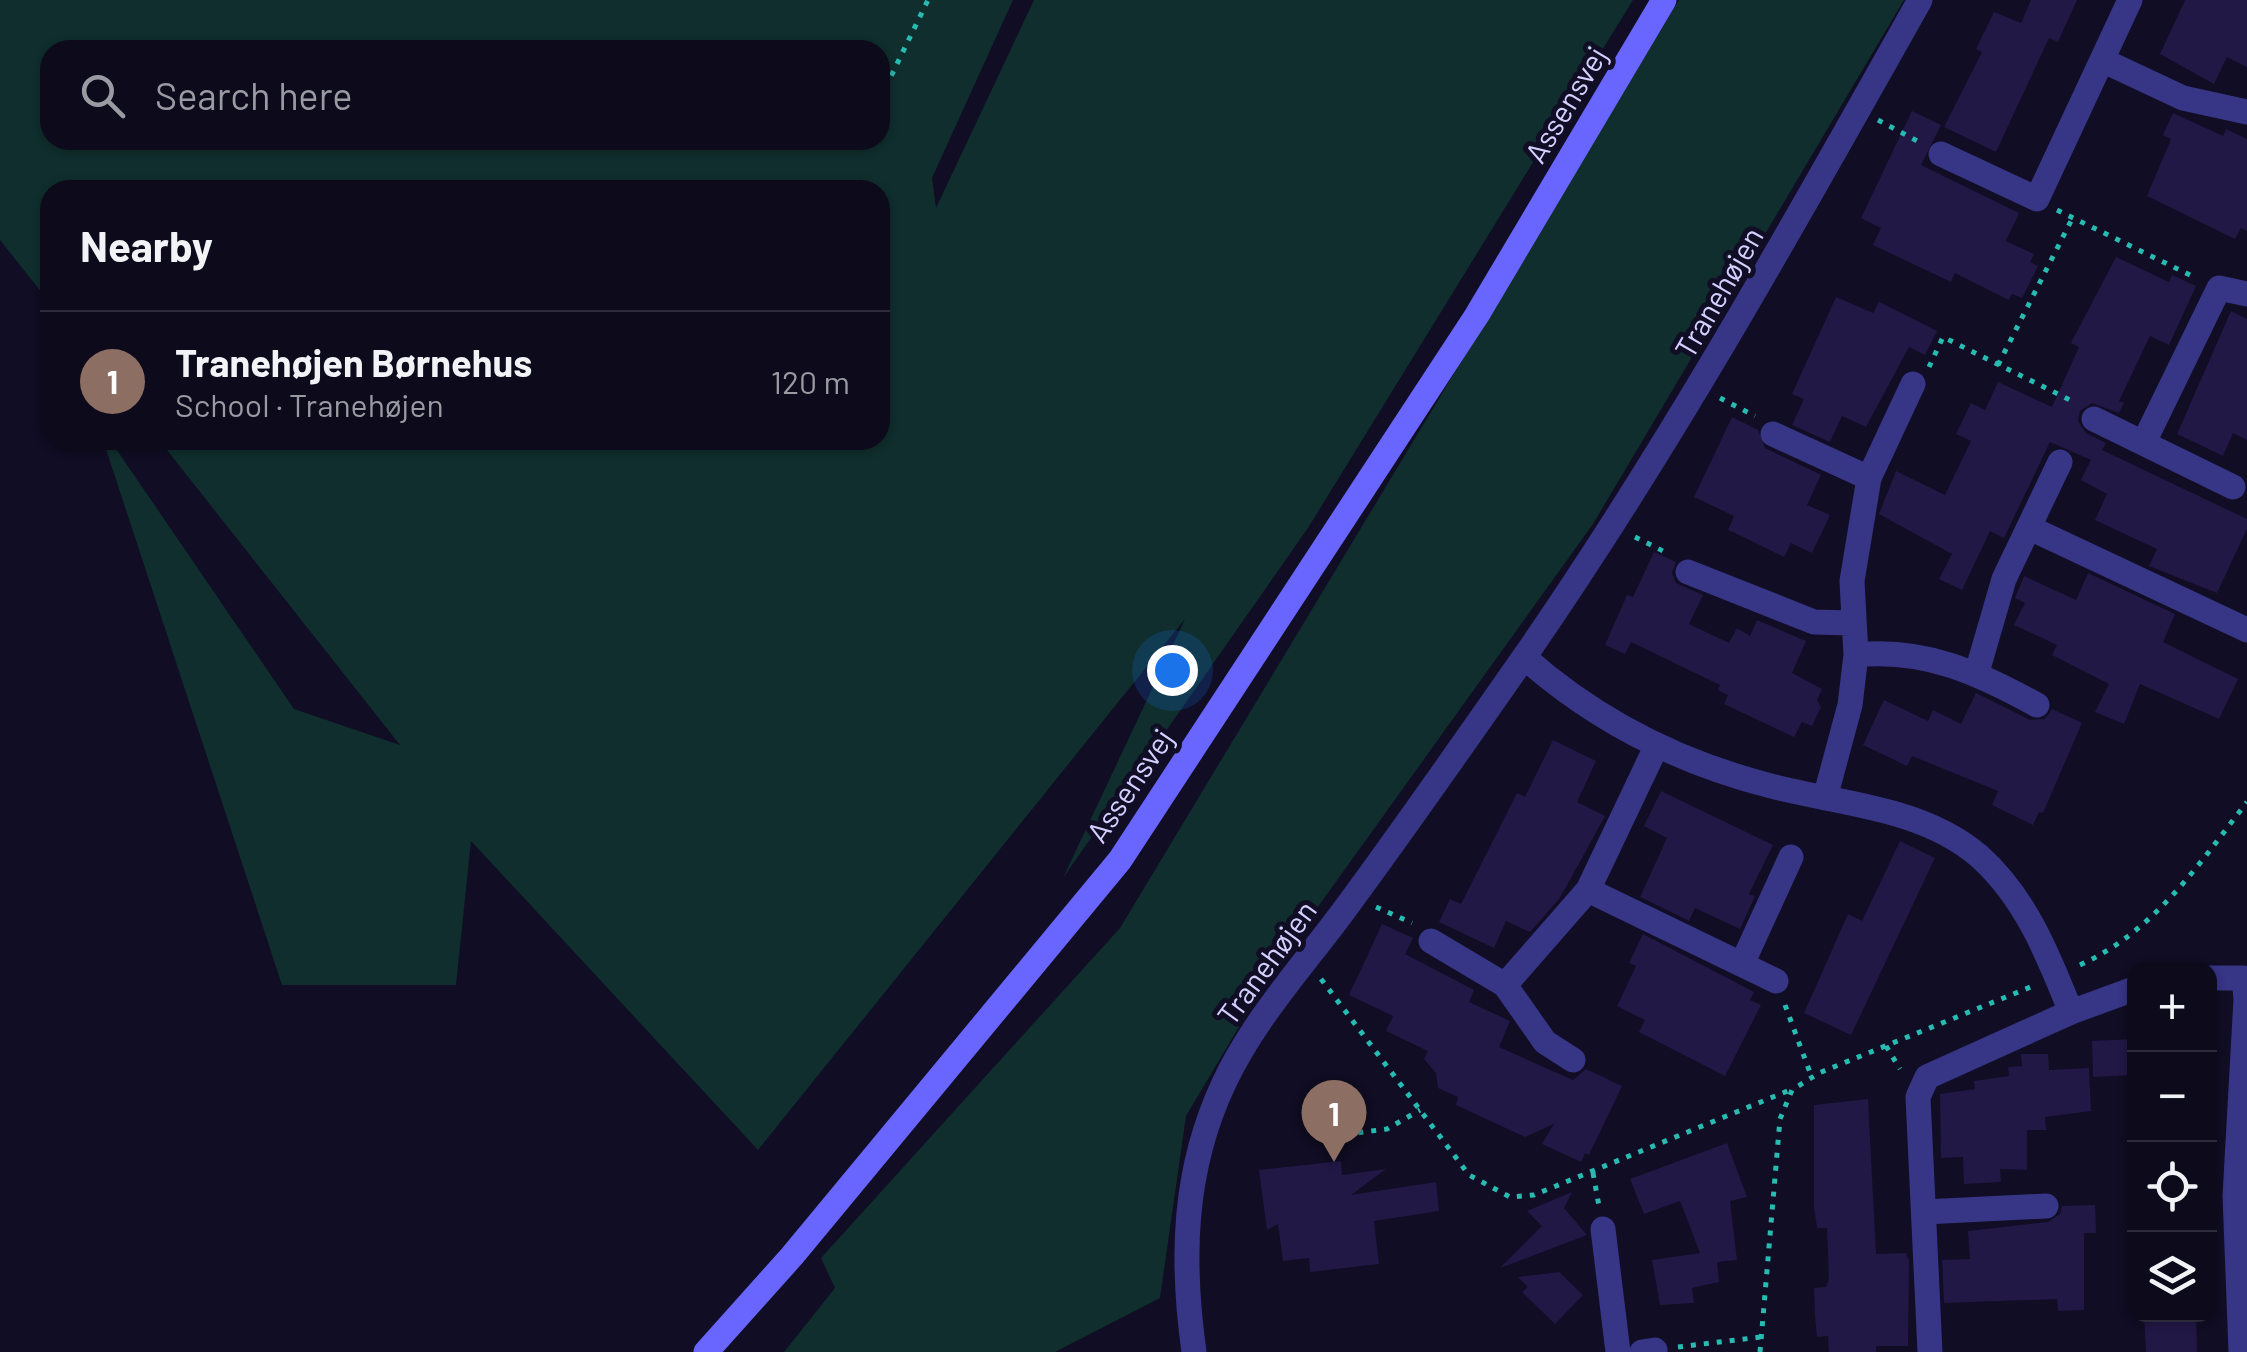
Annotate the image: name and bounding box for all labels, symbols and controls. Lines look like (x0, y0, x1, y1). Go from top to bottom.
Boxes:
street label: Assensvej (1516, 39, 1614, 169)
search box (40, 40, 890, 150)
icon: search (75, 68, 130, 123)
text: Search here (155, 72, 353, 118)
text: Nearby (80, 220, 213, 270)
street label: Tranehøjen (1666, 220, 1770, 364)
text: Tranehøjen Børnehus (175, 339, 532, 385)
text: 1 (107, 362, 118, 400)
text: 120 m (771, 362, 850, 400)
text: School · Tranehøjen (175, 385, 444, 423)
your location (1147, 645, 1198, 696)
street label: Assensvej (1078, 721, 1180, 849)
street label: Tranehøjen (1209, 893, 1323, 1031)
map controls (2127, 962, 2217, 1322)
button: + (2127, 962, 2217, 1052)
button: − (2127, 1052, 2217, 1142)
pin: 1 (1302, 1080, 1366, 1162)
button: locate (2127, 1142, 2217, 1232)
button: layers (2127, 1232, 2217, 1322)

